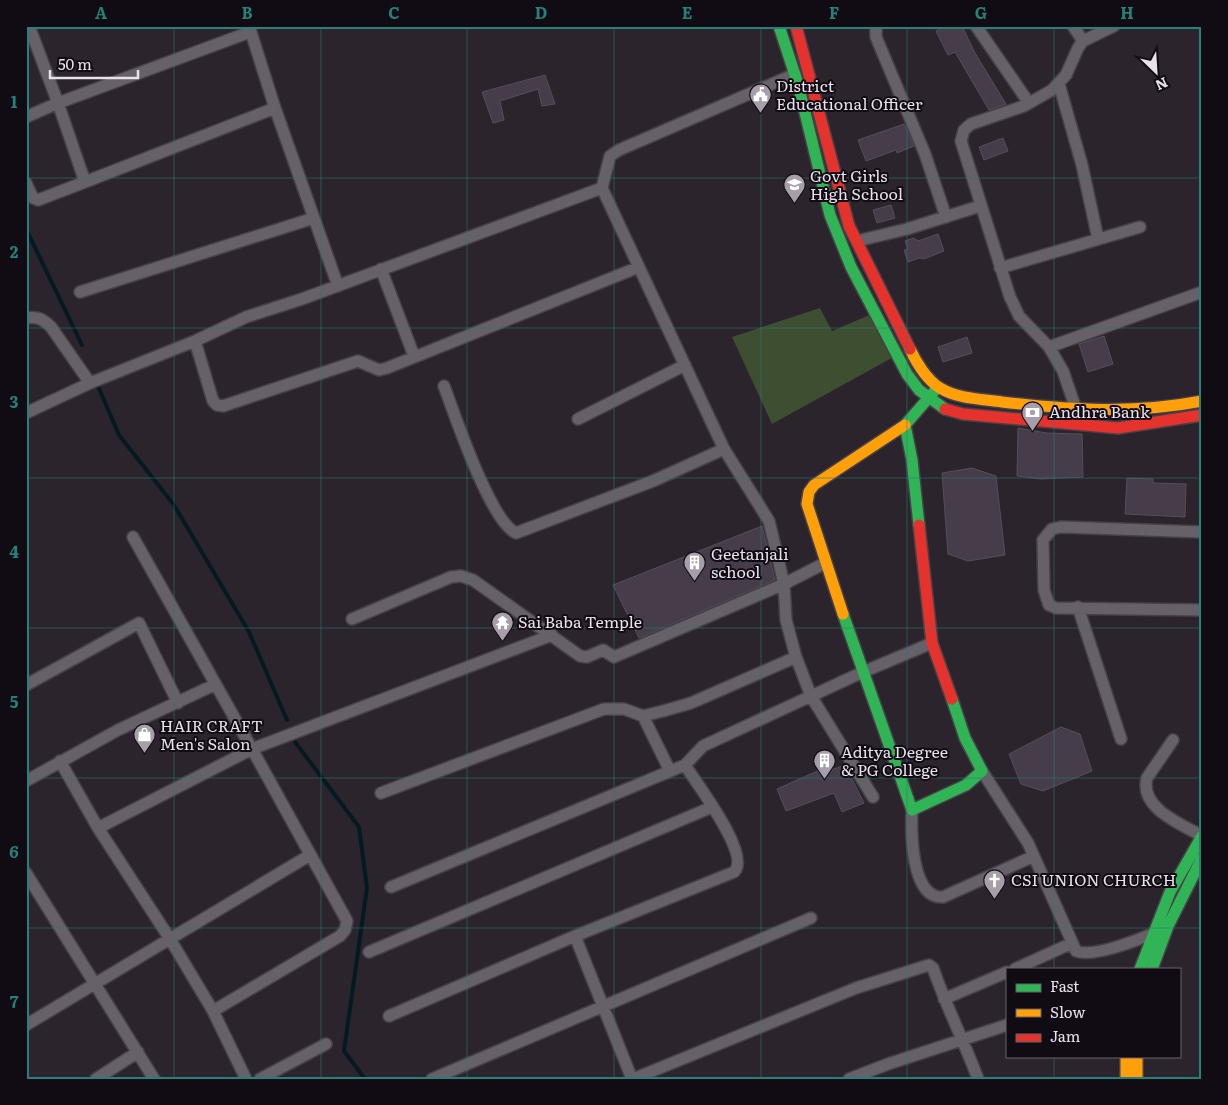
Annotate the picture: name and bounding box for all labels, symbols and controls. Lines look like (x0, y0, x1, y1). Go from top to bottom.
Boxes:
text: A (95, 0, 107, 24)
text: B (241, 0, 253, 24)
text: C (388, 0, 400, 24)
text: D (535, 0, 547, 24)
text: E (682, 0, 693, 24)
text: F (829, 0, 839, 24)
text: G (975, 0, 987, 24)
text: H (1120, 0, 1134, 24)
scale bar (50, 48, 138, 80)
north arrow (1130, 48, 1180, 98)
text: 50 m (58, 52, 92, 75)
place label: District Educational Officer (776, 73, 923, 115)
text: N (1152, 73, 1171, 96)
public building icon: District Educational Officer (748, 83, 772, 114)
text: 1 (11, 89, 18, 113)
place label: Govt Girls High School (810, 163, 903, 205)
school or university icon: Govt Girls High School (782, 173, 806, 204)
text: 2 (10, 239, 19, 263)
text: 3 (10, 389, 19, 413)
place label: Andhra Bank (1049, 399, 1150, 423)
bank icon: Andhra Bank (1021, 400, 1045, 431)
text: 4 (9, 539, 19, 563)
place label: Geetanjali school (711, 541, 789, 583)
building icon: Geetanjali school (683, 551, 707, 582)
place label: Sai Baba Temple (518, 609, 642, 633)
temple icon: Sai Baba Temple (490, 610, 514, 641)
text: 5 (10, 689, 19, 713)
place label: HAIR CRAFT Men's Salon (160, 713, 263, 755)
shop icon: HAIR CRAFT Men's Salon (132, 723, 156, 754)
place label: Aditya Degree & PG College (841, 739, 948, 781)
building icon: Aditya Degree & PG College (813, 749, 837, 780)
text: 6 (9, 839, 19, 863)
place label: CSI UNION CHURCH (1011, 867, 1176, 891)
church icon: CSI UNION CHURCH (983, 868, 1007, 899)
legend (1006, 968, 1180, 1058)
text: Fast (1050, 974, 1079, 997)
text: 7 (10, 989, 19, 1013)
text: Slow (1050, 1000, 1085, 1023)
text: Jam (1050, 1024, 1081, 1047)

